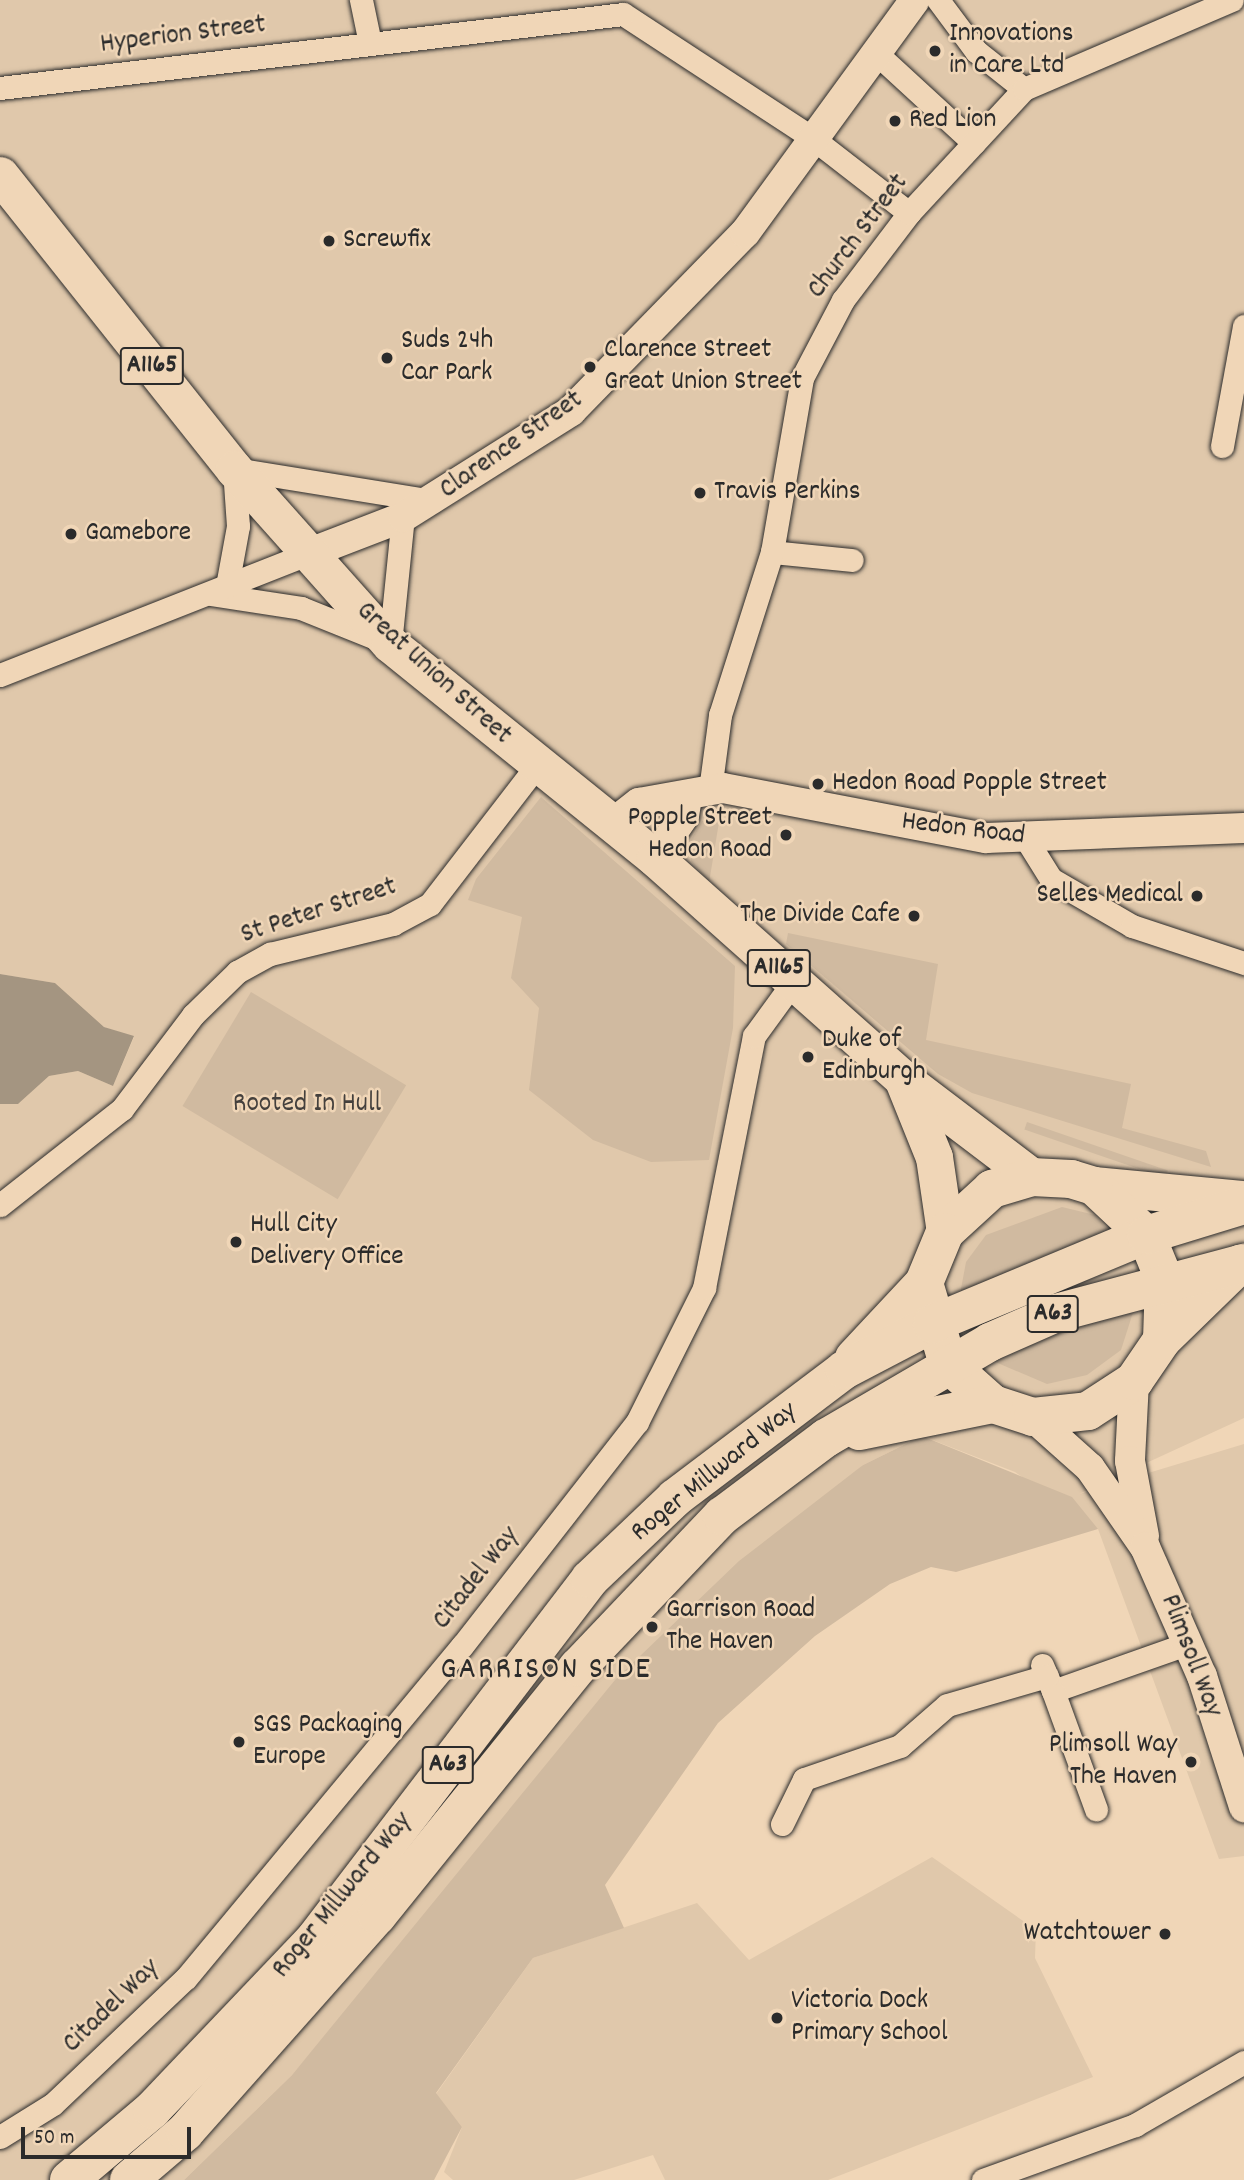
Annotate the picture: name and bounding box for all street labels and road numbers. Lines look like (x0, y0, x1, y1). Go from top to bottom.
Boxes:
street label: Hyperion Street (98, 9, 268, 63)
street label: Church Street (801, 168, 917, 306)
road number: A1165 (119, 344, 185, 388)
street label: Clarence Street (434, 384, 590, 508)
street label: Great Union Street (348, 595, 518, 753)
street label: Hedon Road (899, 806, 1027, 854)
street label: St Peter Street (237, 871, 401, 953)
road number: A1165 (746, 945, 812, 990)
road number: A63 (1027, 1292, 1079, 1336)
street label: Roger Millward Way (625, 1396, 805, 1550)
street label: Citadel Way (426, 1521, 528, 1637)
street label: Plimsoll Way (1151, 1590, 1229, 1722)
road number: A63 (422, 1742, 474, 1788)
street label: Roger Millward Way (266, 1806, 420, 1986)
street label: Citadel Way (57, 1953, 167, 2061)

